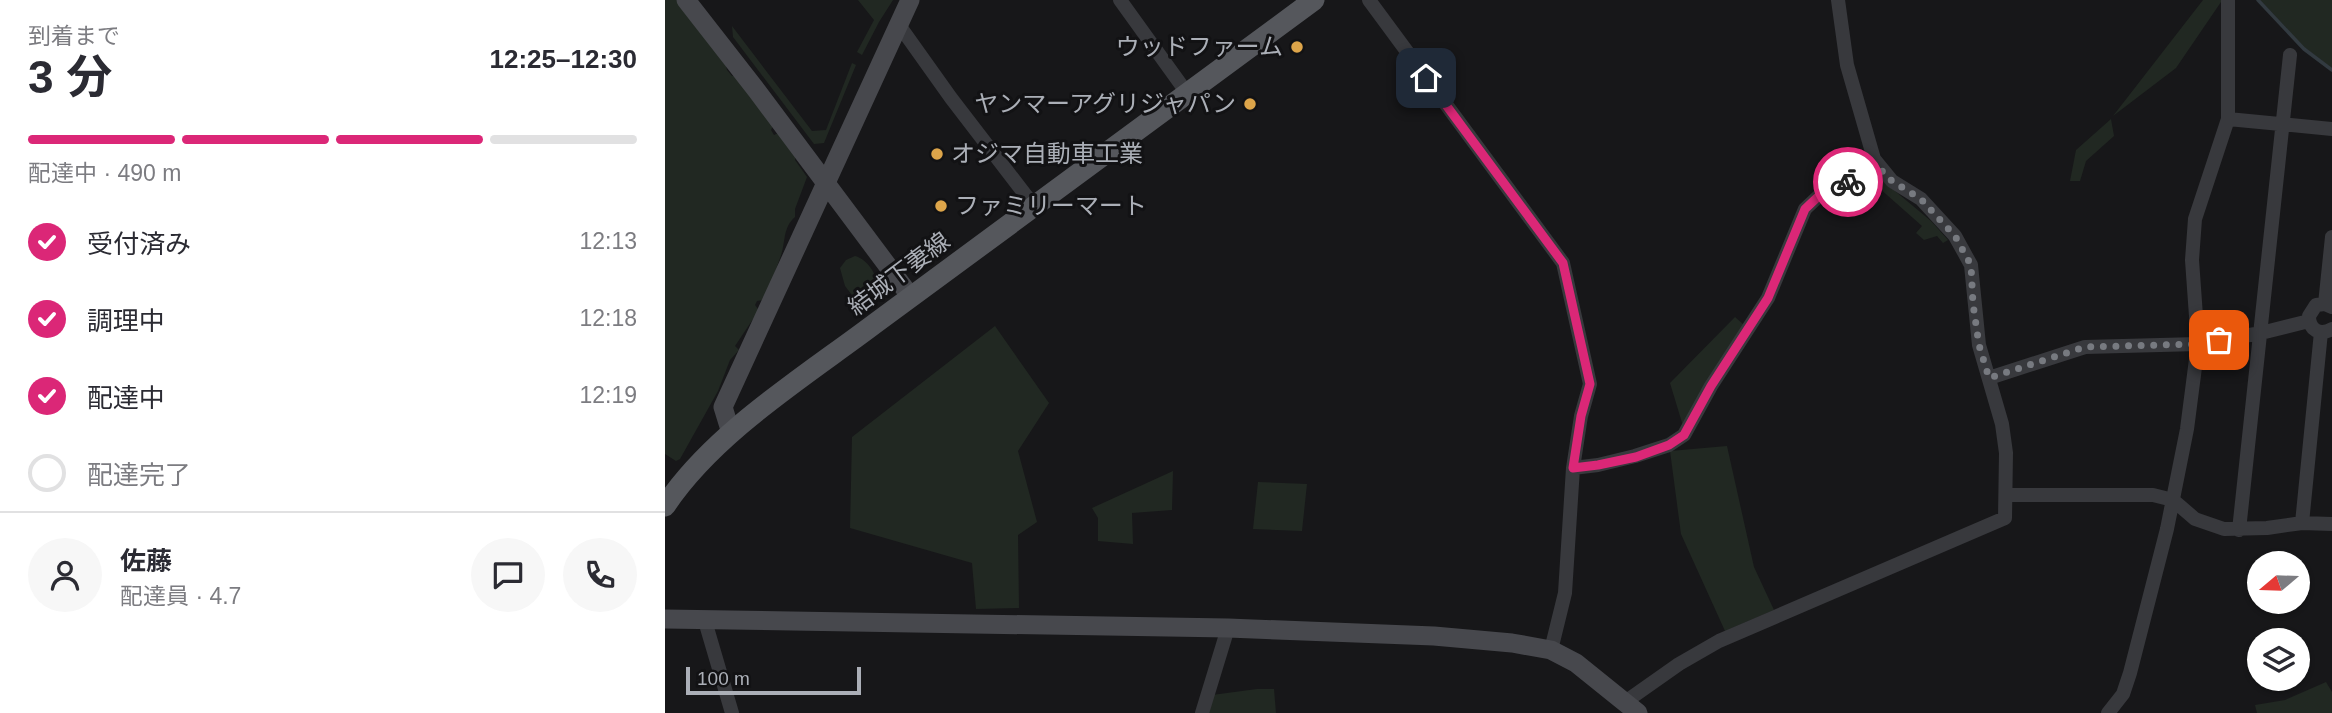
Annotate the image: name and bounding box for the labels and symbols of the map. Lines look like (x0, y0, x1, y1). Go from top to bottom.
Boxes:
place label: ウッドファーム (1116, 33, 1283, 60)
marker: ウッドファーム (1289, 39, 1305, 55)
pin (1396, 48, 1456, 108)
place label: ヤンマーアグリジャパン (974, 90, 1236, 117)
marker: ヤンマーアグリジャパン (1242, 96, 1258, 112)
place label: オジマ自動車工業 (951, 140, 1143, 167)
marker: オジマ自動車工業 (929, 146, 945, 162)
courier (1813, 147, 1883, 217)
place label: ファミリーマート (955, 192, 1147, 219)
marker: ファミリーマート (933, 198, 949, 214)
street label: 結城下妻線 (843, 227, 955, 320)
pin (2189, 310, 2249, 370)
north arrow (2247, 551, 2310, 614)
scale bar (686, 664, 861, 696)

